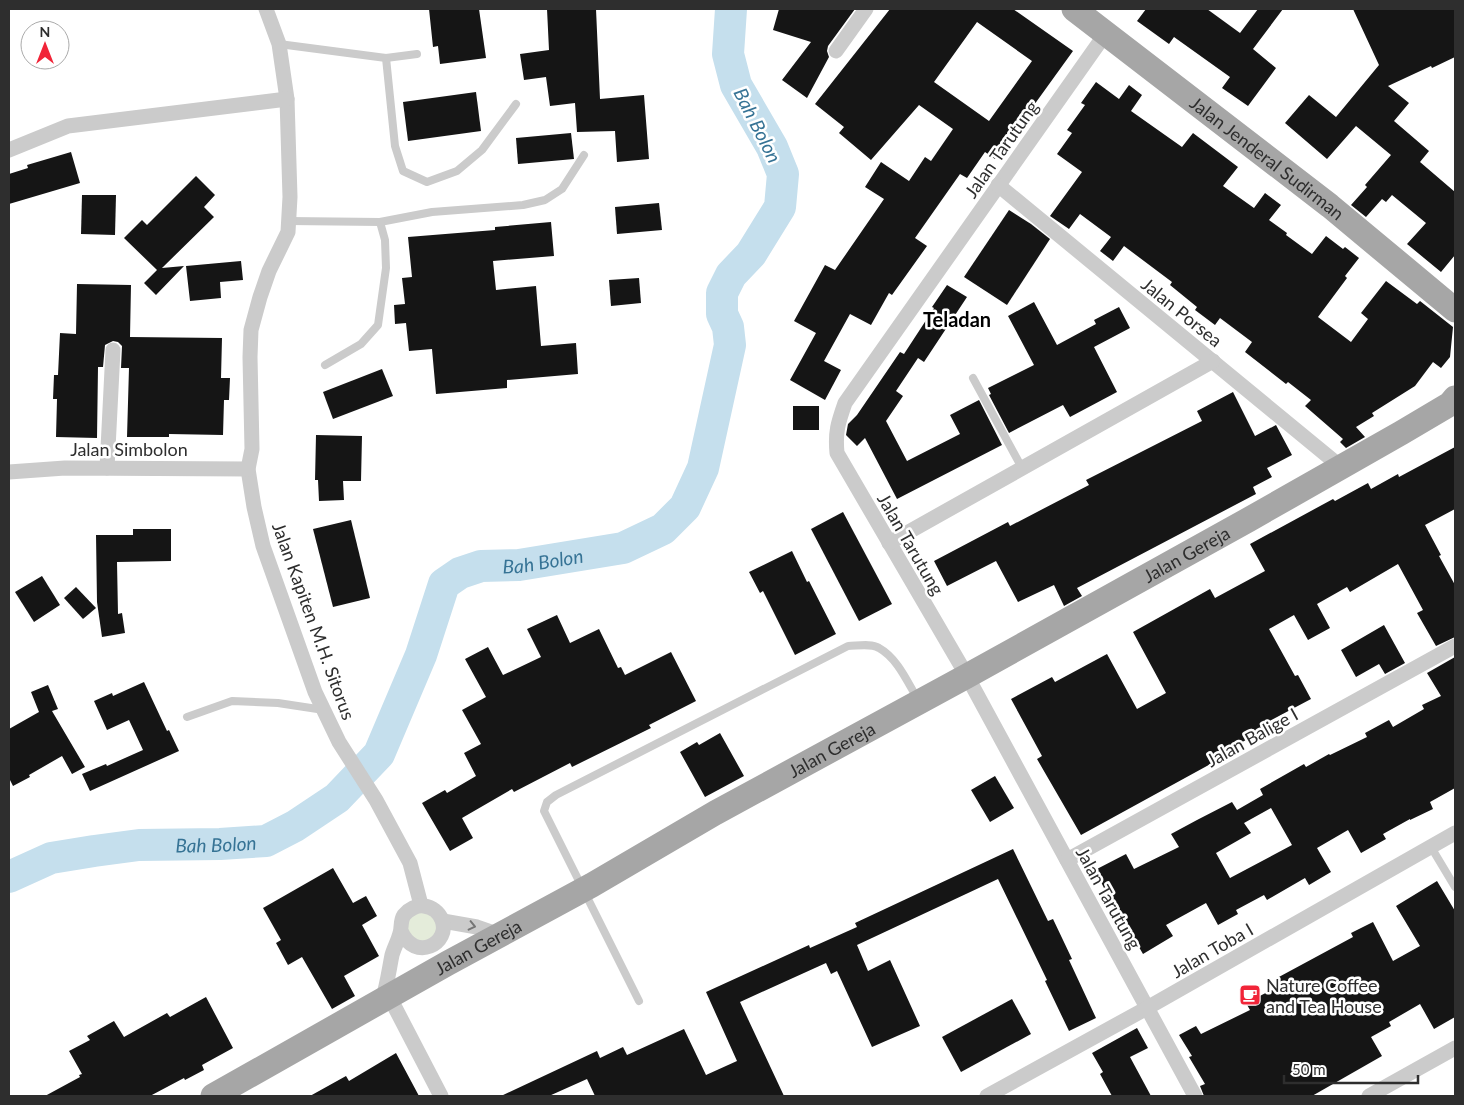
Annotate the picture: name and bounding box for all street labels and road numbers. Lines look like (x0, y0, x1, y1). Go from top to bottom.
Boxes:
street label: Jalan Jenderal Sudirman (1186, 92, 1349, 224)
street label: Jalan Tarutung (959, 96, 1043, 202)
street label: Jalan Porsea (1137, 273, 1227, 351)
street label: Jalan Simbolon (70, 438, 188, 460)
street label: Jalan Tarutung (873, 489, 949, 599)
street label: Jalan Kapiten M.H. Sitorus (268, 519, 360, 723)
street label: Jalan Gereja (1139, 521, 1233, 587)
street label: Jalan Balige I (1202, 703, 1302, 771)
street label: Jalan Gereja (784, 717, 879, 782)
street label: Jalan Tarutung (1072, 843, 1146, 953)
street label: Jalan Gereja (431, 914, 525, 979)
street label: Jalan Toba I (1167, 918, 1257, 982)

